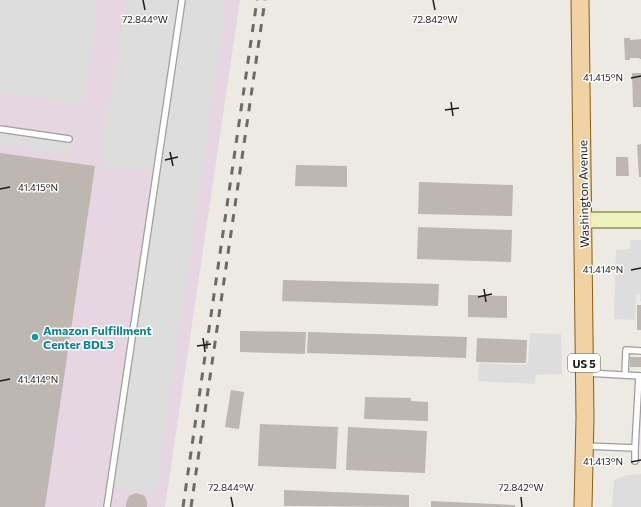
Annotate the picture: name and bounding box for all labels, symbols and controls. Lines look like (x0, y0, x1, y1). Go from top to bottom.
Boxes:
text: 72.844°W (122, 13, 168, 25)
text: 72.842°W (412, 13, 458, 25)
text: 41.415°N (583, 71, 623, 83)
street label: Washington Avenue (575, 140, 591, 248)
text: 41.415°N (18, 181, 58, 193)
text: 41.414°N (583, 263, 623, 275)
place label: Amazon Fulfillment Center BDL3 (43, 323, 152, 351)
marker: Amazon Fulfillment Center BDL3 (30, 332, 40, 342)
road number: US 5 (568, 354, 600, 372)
text: 41.414°N (18, 373, 58, 385)
text: 41.413°N (583, 455, 623, 467)
text: 72.844°W (208, 481, 254, 493)
text: 72.842°W (498, 481, 544, 493)

